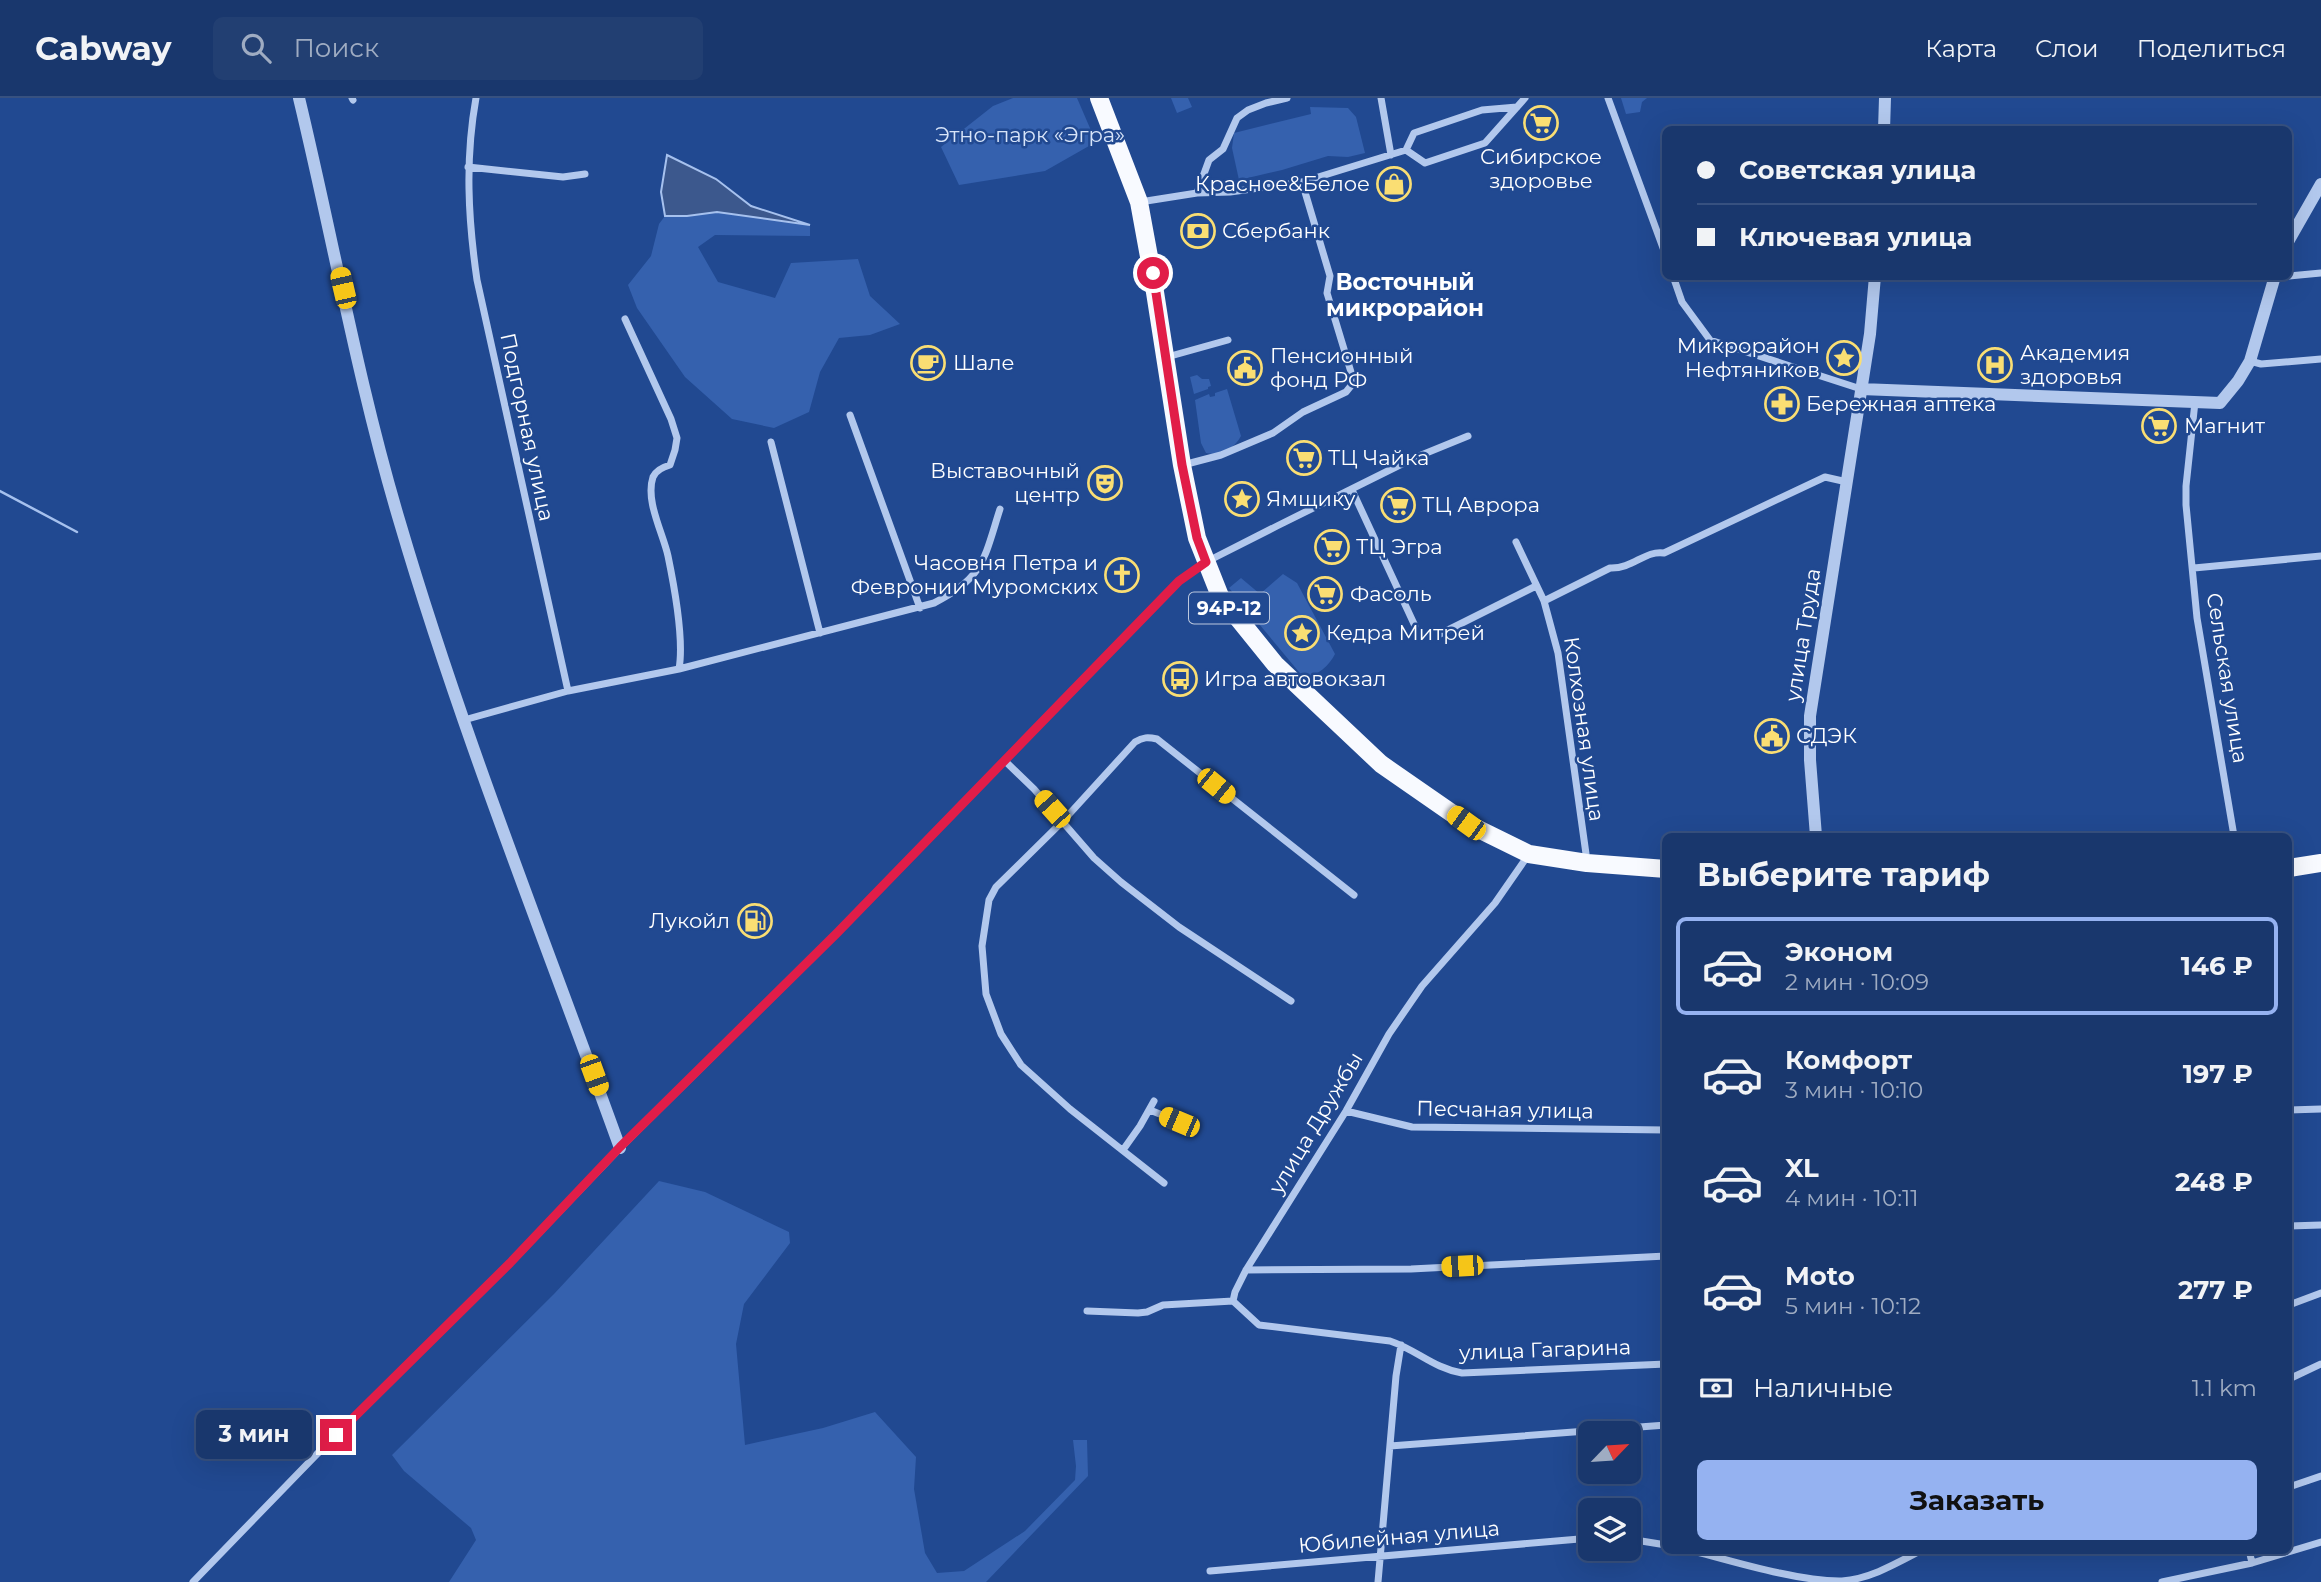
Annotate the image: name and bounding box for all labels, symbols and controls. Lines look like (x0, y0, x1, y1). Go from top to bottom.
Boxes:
search box (213, 17, 703, 80)
text: Cabway (35, 28, 171, 68)
icon: search (237, 29, 275, 67)
text: Поиск (293, 32, 379, 64)
text: Карта (1925, 34, 1997, 63)
text: Слои (2035, 34, 2099, 63)
text: Поделиться (2137, 34, 2286, 63)
supermarket icon: Сибирское здоровье (1522, 104, 1560, 142)
park label: Этно-парк «Эгра» (935, 122, 1125, 147)
place label: Сибирское здоровье (1480, 144, 1602, 193)
text: Советская улица (1739, 154, 1976, 186)
shop icon: Красное&Белое (1375, 165, 1413, 203)
place label: Красное&Белое (1195, 171, 1370, 196)
bank icon: Сбербанк (1179, 212, 1217, 250)
place label: Сбербанк (1222, 218, 1330, 243)
text: Ключевая улица (1739, 221, 1972, 253)
route start (1137, 257, 1169, 289)
car (329, 265, 358, 311)
district label: Восточный микрорайон (1326, 268, 1484, 322)
street label: Подгорная улица (495, 331, 560, 523)
place label: Микрорайон Нефтяников (1677, 333, 1820, 382)
place icon: Микрорайон Нефтяников (1825, 339, 1863, 377)
place label: Академия здоровья (2020, 340, 2130, 389)
place label: Пенсионный фонд РФ (1270, 343, 1413, 392)
cafe icon: Шале (909, 344, 947, 382)
hospital icon: Академия здоровья (1976, 346, 2014, 384)
public building icon: Пенсионный фонд РФ (1226, 349, 1264, 387)
place label: Шале (953, 350, 1014, 375)
pharmacy icon: Бережная аптека (1763, 385, 1801, 423)
place label: Бережная аптека (1806, 391, 1996, 416)
supermarket icon: Магнит (2140, 407, 2178, 445)
place label: Магнит (2184, 413, 2265, 438)
supermarket icon: ТЦ Чайка (1285, 439, 1323, 477)
place label: ТЦ Чайка (1328, 445, 1429, 470)
place label: Выставочный центр (930, 458, 1080, 507)
theatre icon: Выставочный центр (1086, 464, 1124, 502)
place icon: Ямщику (1223, 480, 1261, 518)
place label: Ямщику (1266, 486, 1356, 511)
supermarket icon: ТЦ Аврора (1379, 486, 1417, 524)
place label: ТЦ Аврора (1422, 492, 1540, 517)
supermarket icon: ТЦ Эгра (1313, 528, 1351, 566)
place label: ТЦ Эгра (1356, 534, 1443, 559)
place label: Часовня Петра и Февронии Муромских (851, 550, 1098, 599)
church icon: Часовня Петра и Февронии Муромских (1103, 556, 1141, 594)
street label: улица Труда (1779, 567, 1825, 704)
supermarket icon: Фасоль (1306, 575, 1344, 613)
place label: Фасоль (1350, 581, 1432, 606)
street label: Сельская улица (2202, 591, 2253, 765)
road number: 94Р-12 (1189, 593, 1269, 624)
place icon: Кедра Митрей (1283, 614, 1321, 652)
place label: Кедра Митрей (1326, 620, 1485, 645)
street label: Колхозная улица (1559, 635, 1610, 823)
bus stop icon: Игра автовокзал (1161, 660, 1199, 698)
place label: Игра автовокзал (1204, 666, 1386, 691)
public building icon: СДЭК (1753, 717, 1791, 755)
place label: СДЭК (1796, 723, 1857, 748)
car (1194, 765, 1239, 807)
car (1031, 786, 1074, 832)
car (1443, 802, 1490, 844)
text: Выберите тариф (1697, 855, 1990, 894)
fuel station icon: Лукойл (736, 902, 774, 940)
place label: Лукойл (649, 908, 730, 933)
icon: car (1701, 935, 1764, 998)
text: Эконом (1785, 936, 1893, 968)
text: 146 ₽ (2181, 950, 2253, 982)
text: 2 мин · 10:09 (1785, 968, 1929, 996)
icon: car (1701, 1043, 1764, 1106)
text: Комфорт (1785, 1044, 1912, 1076)
street label: улица Дружбы (1263, 1047, 1368, 1199)
car (577, 1052, 612, 1098)
text: 197 ₽ (2183, 1058, 2253, 1090)
text: 3 мин · 10:10 (1785, 1076, 1923, 1104)
street label: Песчаная улица (1416, 1095, 1594, 1124)
car (1156, 1104, 1203, 1140)
icon: car (1701, 1151, 1764, 1214)
text: XL (1785, 1152, 1819, 1184)
text: 248 ₽ (2175, 1166, 2253, 1198)
text: 4 мин · 10:11 (1785, 1184, 1919, 1212)
car (1441, 1254, 1484, 1278)
icon: car (1701, 1259, 1764, 1322)
text: Moto (1785, 1260, 1855, 1292)
text: 277 ₽ (2178, 1274, 2253, 1306)
text: 5 мин · 10:12 (1785, 1292, 1921, 1320)
street label: улица Гагарина (1457, 1334, 1631, 1365)
icon: cash (1697, 1369, 1735, 1407)
text: Наличные (1753, 1372, 1893, 1404)
text: 1.1 km (2192, 1374, 2257, 1402)
callout: 3 мин (196, 1410, 312, 1460)
route end (320, 1419, 352, 1451)
text: 3 мин (218, 1420, 290, 1448)
north arrow (1578, 1421, 1642, 1484)
map controls (1578, 1421, 1641, 1561)
button: Заказать (1697, 1460, 2257, 1540)
button: layers (1578, 1498, 1641, 1561)
street label: Юбилейная улица (1297, 1515, 1501, 1558)

